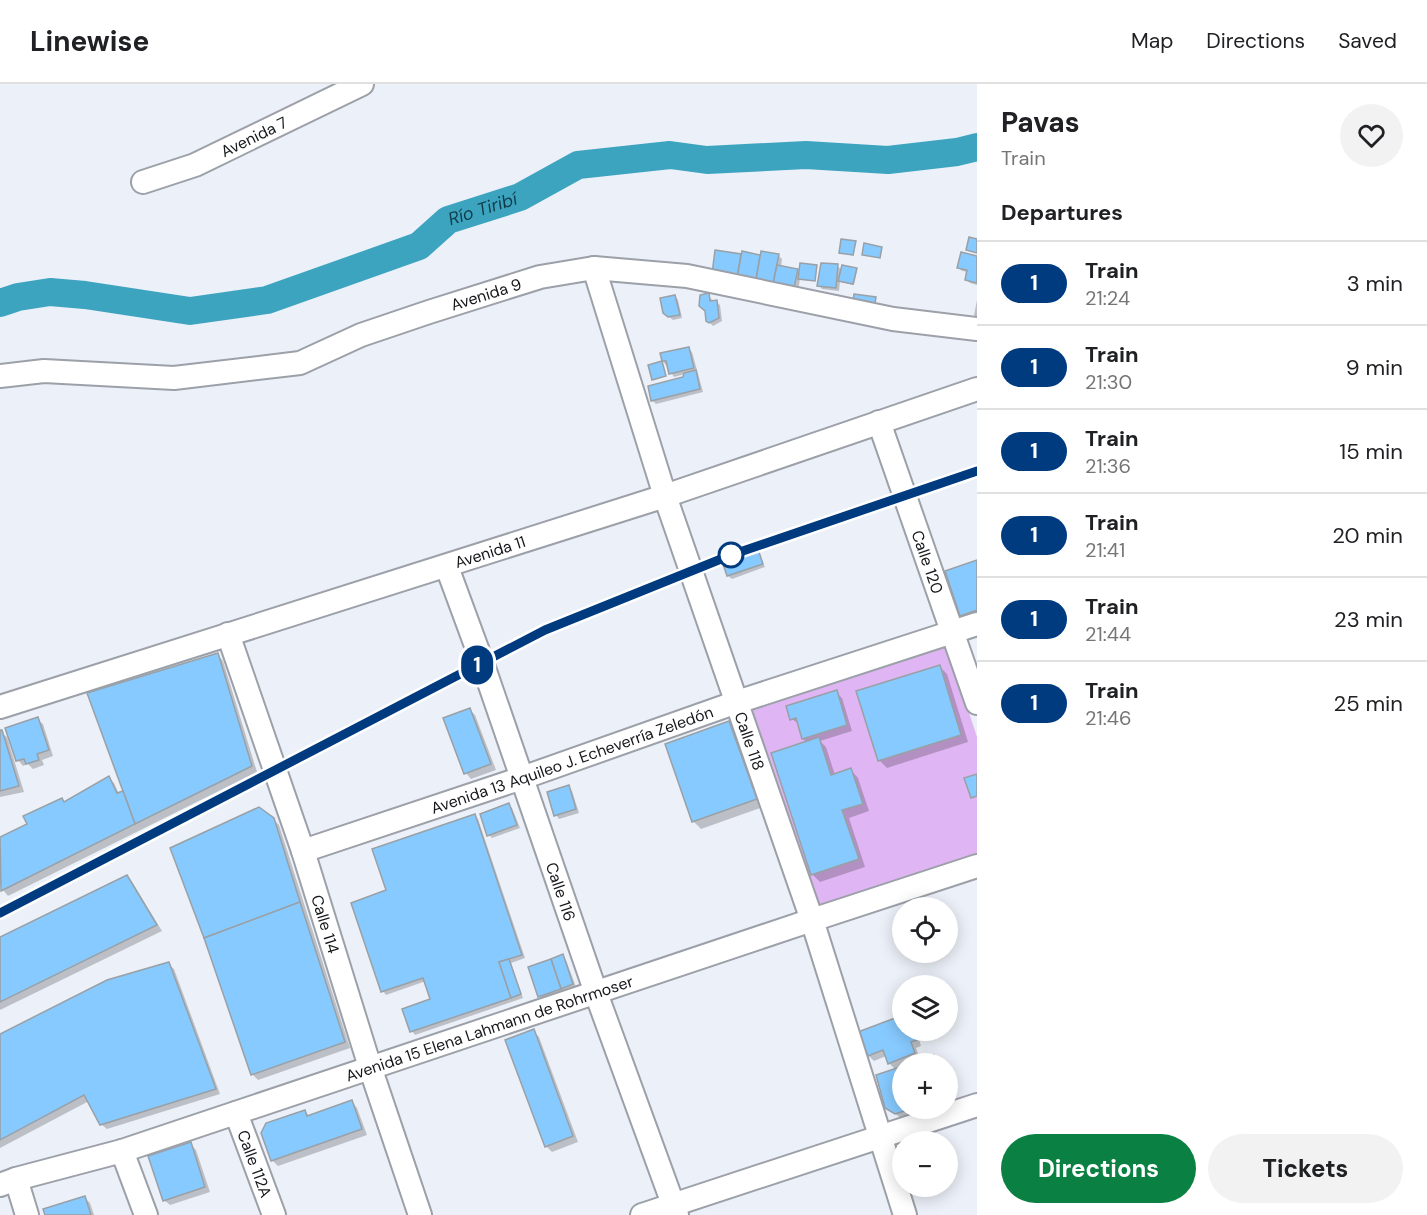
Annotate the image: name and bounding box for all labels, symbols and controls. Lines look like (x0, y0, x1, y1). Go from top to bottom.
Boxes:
text: Linewise (30, 23, 149, 60)
text: Map (1131, 27, 1173, 55)
text: Directions (1206, 27, 1305, 55)
text: Saved (1338, 27, 1397, 55)
text: Pavas (1001, 104, 1080, 141)
button: heart (1340, 104, 1403, 167)
street label: Avenida 7 (217, 112, 291, 162)
text: Train (1001, 145, 1046, 171)
water label: Río Tiribí (445, 186, 522, 231)
text: Departures (1001, 198, 1123, 227)
text: Train (1085, 256, 1139, 285)
text: 1 (1030, 269, 1038, 297)
text: 3 min (1347, 269, 1403, 298)
street label: Avenida 9 (448, 274, 524, 316)
text: 21:24 (1085, 285, 1130, 311)
text: Train (1085, 340, 1139, 369)
text: 1 (1030, 353, 1038, 381)
text: 9 min (1346, 353, 1403, 382)
text: 21:30 (1085, 369, 1132, 395)
text: Train (1085, 424, 1139, 453)
text: 1 (1030, 437, 1038, 465)
text: 15 min (1339, 437, 1403, 466)
text: 21:36 (1085, 453, 1131, 479)
text: Train (1085, 508, 1139, 537)
text: 1 (1030, 521, 1038, 549)
text: 20 min (1332, 521, 1403, 550)
street label: Calle 120 (907, 527, 948, 596)
street label: Avenida 11 (452, 531, 528, 573)
text: 21:41 (1085, 537, 1125, 563)
unlabelled marker (718, 542, 744, 568)
text: Train (1085, 592, 1139, 621)
text: 1 (1030, 605, 1038, 633)
text: 23 min (1334, 605, 1403, 634)
text: 21:44 (1085, 621, 1131, 647)
line badge: 1 (458, 646, 496, 684)
text: 1 (473, 651, 481, 679)
text: Train (1085, 676, 1139, 705)
text: 1 (1030, 689, 1038, 717)
text: 25 min (1334, 689, 1403, 718)
street label: Avenida 13 Aquileo J. Echeverría Zeledón (428, 701, 716, 819)
text: 21:46 (1085, 705, 1132, 731)
street label: Calle 118 (730, 709, 769, 773)
street label: Calle 116 (541, 860, 580, 924)
street label: Calle 114 (306, 892, 344, 956)
map controls (892, 897, 958, 1197)
button: locate (892, 897, 958, 963)
street label: Avenida 15 Elena Lahmann de Rohrmoser (343, 971, 636, 1086)
button: layers (892, 975, 958, 1041)
button: + (892, 1053, 958, 1119)
street label: Calle 112A (232, 1127, 277, 1201)
button: − (892, 1131, 958, 1197)
button: Directions (1001, 1134, 1196, 1203)
button: Tickets (1208, 1134, 1403, 1203)

